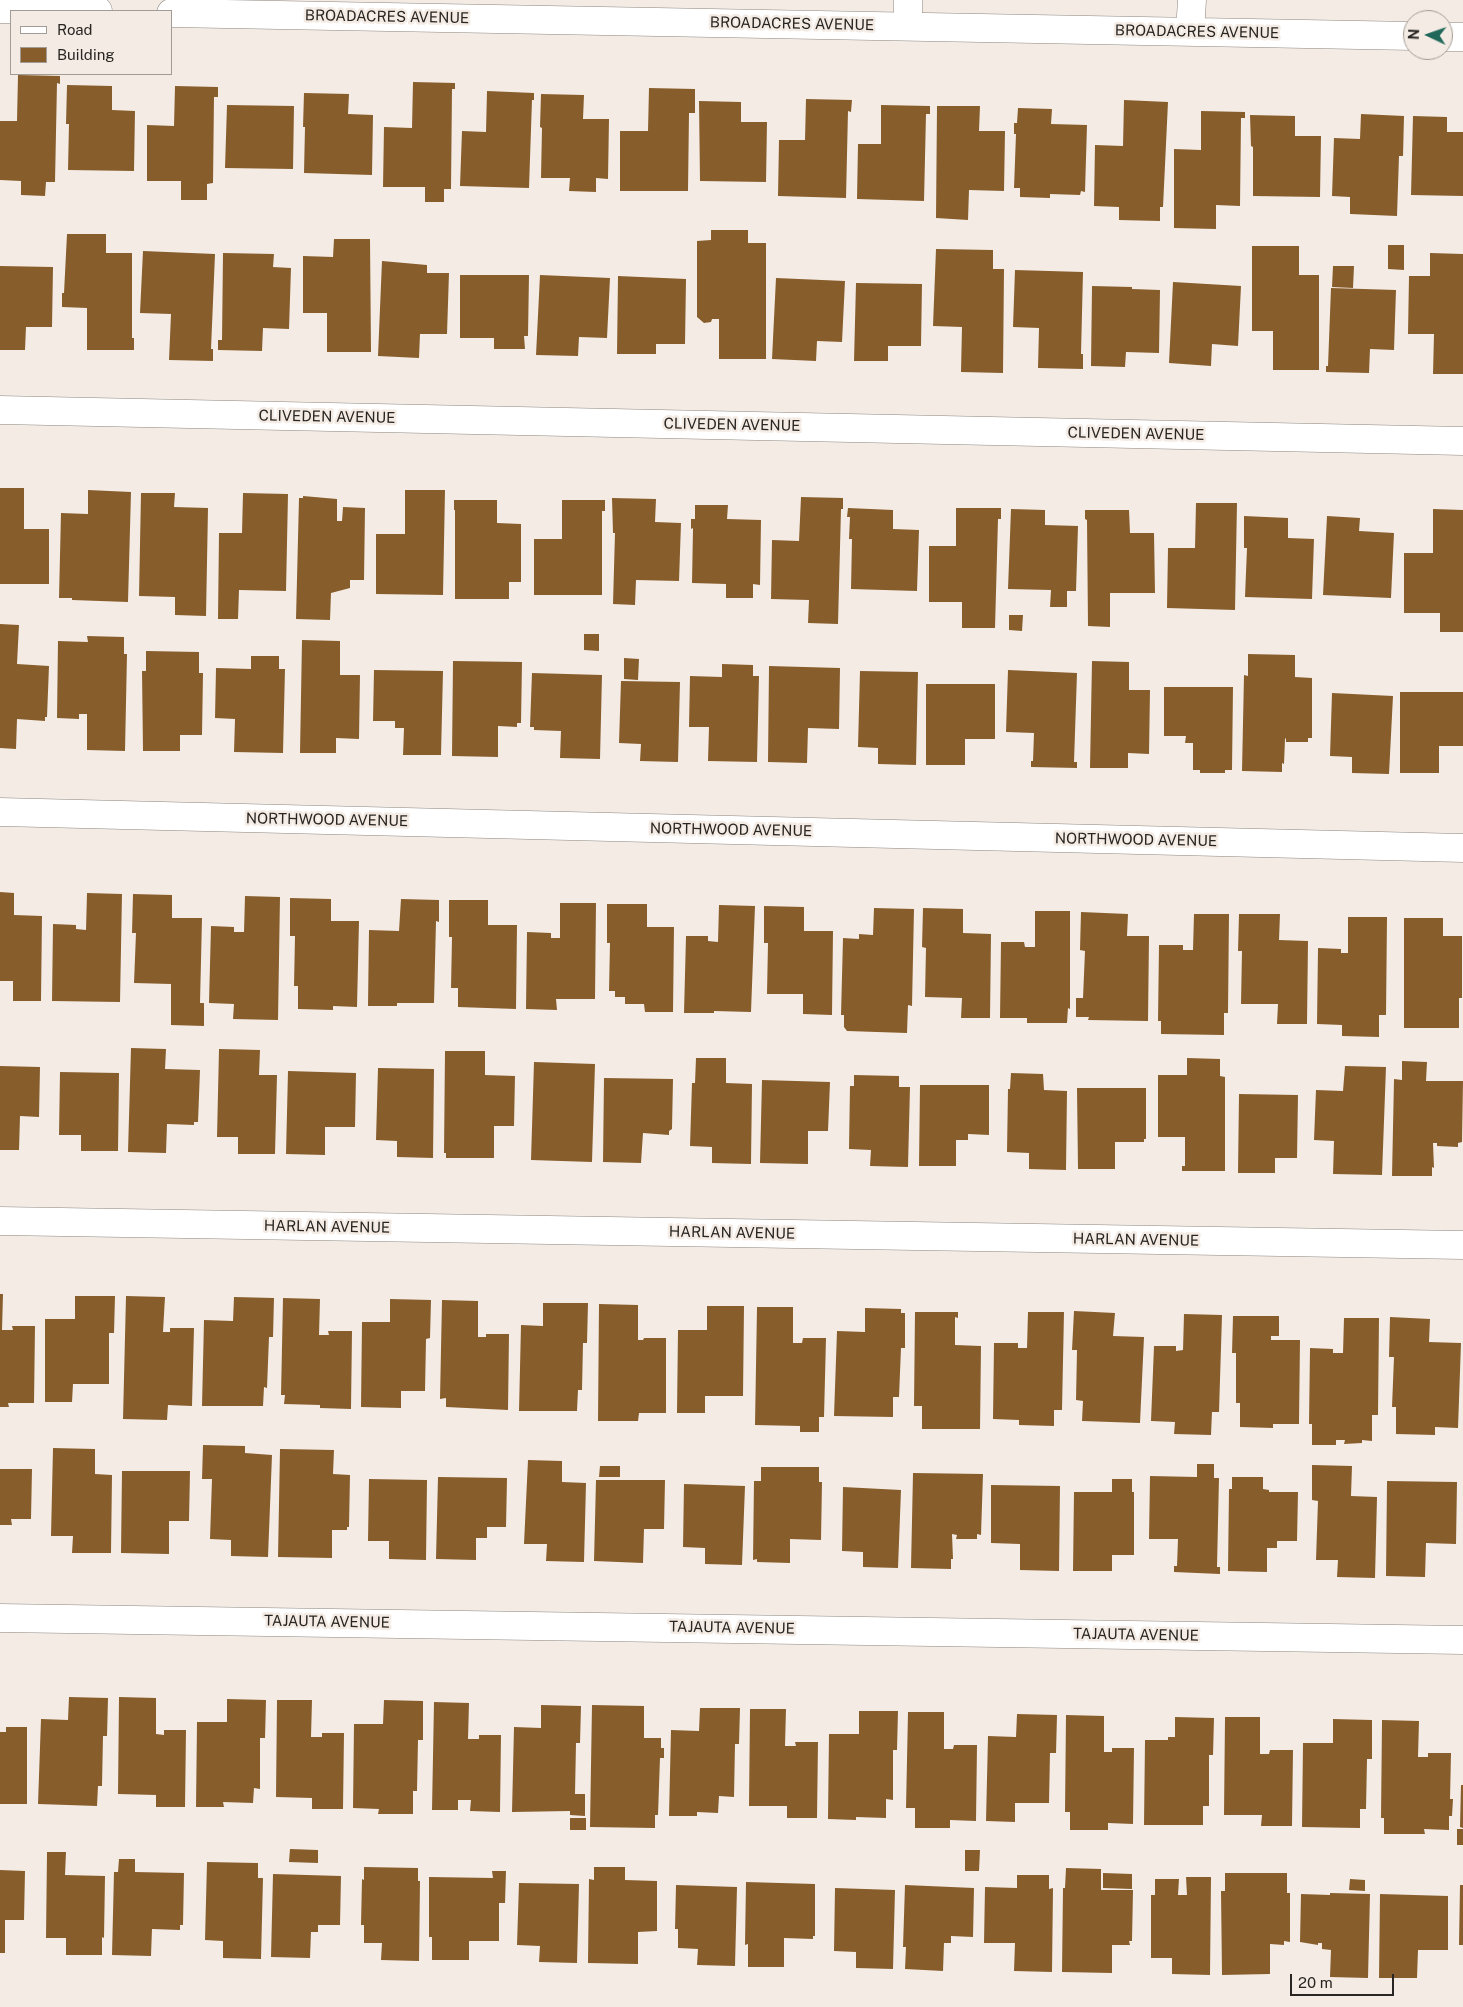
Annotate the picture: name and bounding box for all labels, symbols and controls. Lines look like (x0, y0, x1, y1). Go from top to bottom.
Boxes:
street label: BROADACRES AVENUE (305, 7, 469, 27)
legend (10, 10, 172, 75)
north arrow (1403, 10, 1453, 60)
street label: BROADACRES AVENUE (710, 14, 874, 34)
text: Road (57, 21, 93, 38)
street label: BROADACRES AVENUE (1115, 22, 1279, 42)
text: N (1406, 28, 1422, 40)
text: Building (57, 46, 115, 63)
street label: CLIVEDEN AVENUE (258, 407, 396, 427)
street label: CLIVEDEN AVENUE (663, 415, 801, 435)
street label: CLIVEDEN AVENUE (1067, 424, 1205, 444)
street label: NORTHWOOD AVENUE (246, 810, 408, 830)
street label: NORTHWOOD AVENUE (650, 820, 812, 840)
street label: NORTHWOOD AVENUE (1055, 830, 1217, 850)
street label: HARLAN AVENUE (264, 1217, 390, 1237)
street label: HARLAN AVENUE (669, 1223, 795, 1243)
street label: HARLAN AVENUE (1073, 1230, 1199, 1250)
street label: TAJAUTA AVENUE (264, 1612, 390, 1632)
street label: TAJAUTA AVENUE (669, 1618, 795, 1638)
street label: TAJAUTA AVENUE (1073, 1625, 1199, 1645)
scale bar (1293, 1964, 1397, 1996)
text: 20 m (1298, 1974, 1333, 1991)

